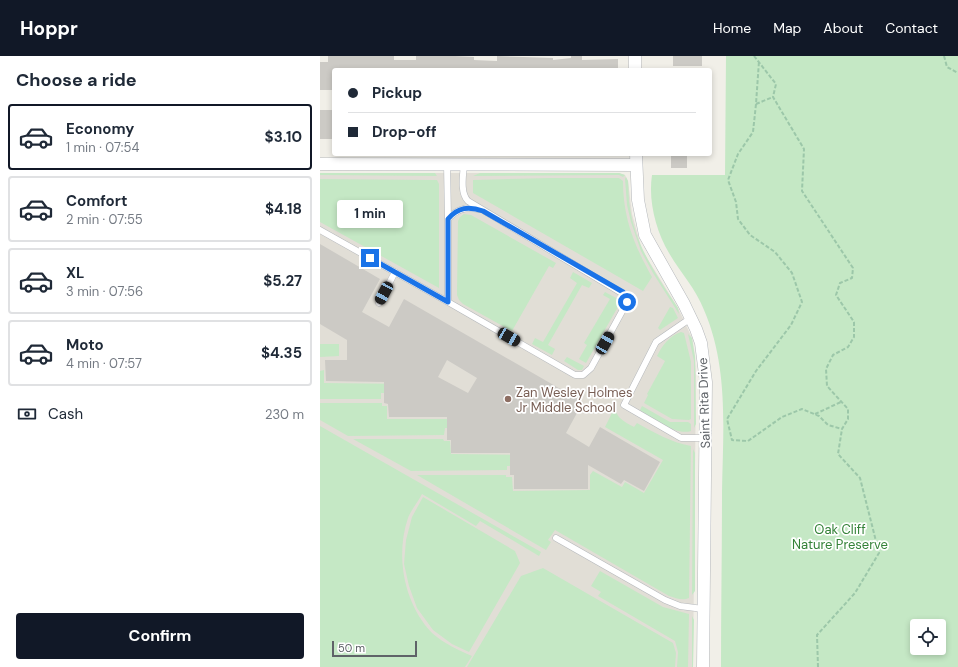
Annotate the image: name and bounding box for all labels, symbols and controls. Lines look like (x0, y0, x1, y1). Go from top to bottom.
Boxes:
text: Hoppr (20, 16, 78, 41)
text: Home (713, 19, 751, 37)
text: Map (773, 19, 801, 37)
text: About (823, 19, 863, 37)
text: Contact (885, 19, 938, 37)
text: Choose a ride (16, 68, 137, 92)
text: Pickup (372, 83, 422, 103)
icon: car (18, 119, 54, 155)
text: Economy (66, 119, 134, 139)
text: Drop-off (372, 122, 437, 142)
text: $3.10 (265, 127, 302, 147)
text: 1 min · 07:54 (66, 139, 139, 156)
icon: car (18, 191, 54, 227)
text: Comfort (66, 191, 127, 211)
text: $4.18 (265, 199, 302, 219)
callout: 1 min (337, 200, 403, 228)
text: 1 min (354, 205, 386, 222)
text: 2 min · 07:55 (66, 211, 143, 228)
route end (361, 249, 379, 267)
icon: car (18, 263, 54, 299)
text: XL (66, 263, 84, 283)
text: $5.27 (263, 271, 302, 291)
car (373, 280, 395, 306)
text: 3 min · 07:56 (66, 283, 143, 300)
route start (618, 293, 636, 311)
car (496, 326, 522, 348)
car (594, 330, 616, 356)
icon: car (18, 335, 54, 371)
text: Moto (66, 335, 104, 355)
text: $4.35 (261, 343, 302, 363)
text: 4 min · 07:57 (66, 355, 142, 372)
street label: Saint Rita Drive (694, 357, 714, 449)
place label: Zan Wesley Holmes Jr Middle School (516, 384, 633, 416)
marker: Zan Wesley Holmes Jr Middle School (503, 394, 513, 404)
icon: cash (16, 403, 38, 425)
text: Cash (48, 404, 83, 424)
text: 230 m (265, 406, 304, 423)
park label: Oak Cliff Nature Preserve (792, 521, 888, 553)
button: Confirm (16, 613, 304, 659)
map controls (910, 619, 946, 655)
button: locate (910, 619, 946, 655)
scale bar (332, 639, 417, 658)
text: 50 m (338, 641, 365, 655)

